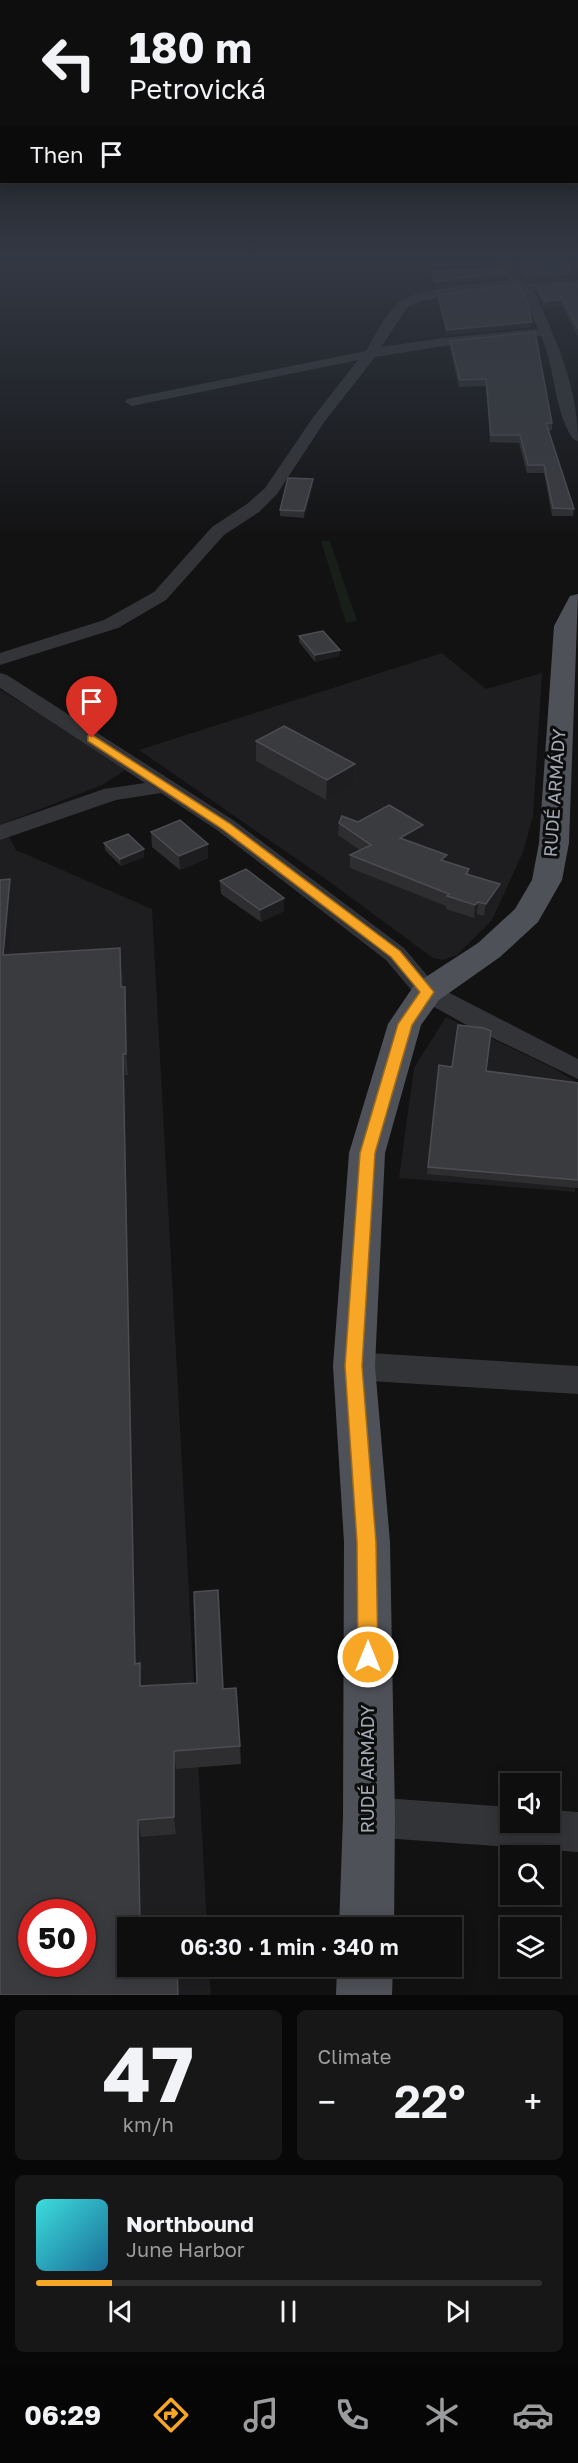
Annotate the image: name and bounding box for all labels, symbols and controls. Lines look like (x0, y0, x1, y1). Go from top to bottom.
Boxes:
text: 180 m (129, 22, 252, 72)
icon: left (30, 24, 108, 102)
text: Petrovická (129, 73, 266, 105)
icon: arrive (95, 138, 128, 171)
text: Then (30, 141, 83, 168)
pin (66, 676, 117, 738)
icon: arrive (75, 685, 108, 718)
street label: RUDÉ ARMÁDY (539, 727, 569, 858)
position arrow (336, 1625, 400, 1689)
street label: RUDÉ ARMÁDY (356, 1704, 378, 1833)
map controls (500, 1773, 560, 1977)
button: sound (500, 1773, 560, 1833)
button: search (500, 1845, 560, 1905)
speed limit sign: 50 (18, 1899, 96, 1977)
button: layers (500, 1917, 560, 1977)
text: 06:30 · 1 min · 340 m (180, 1933, 399, 1960)
text: 47 (103, 2026, 194, 2119)
text: Climate (318, 2044, 391, 2068)
text: 22° (394, 2074, 465, 2128)
text: − (318, 2082, 336, 2121)
text: + (524, 2082, 542, 2121)
text: km/h (123, 2112, 174, 2136)
text: Northbound (126, 2210, 254, 2237)
text: June Harbor (126, 2237, 245, 2261)
icon: previous (104, 2295, 137, 2328)
icon: pause (272, 2295, 305, 2328)
icon: next (441, 2295, 474, 2328)
icon: directions (150, 2394, 192, 2436)
icon: music (240, 2394, 282, 2436)
icon: phone (331, 2394, 373, 2436)
icon: climate (421, 2394, 463, 2436)
icon: car (512, 2394, 554, 2436)
text: 06:29 (24, 2399, 101, 2431)

